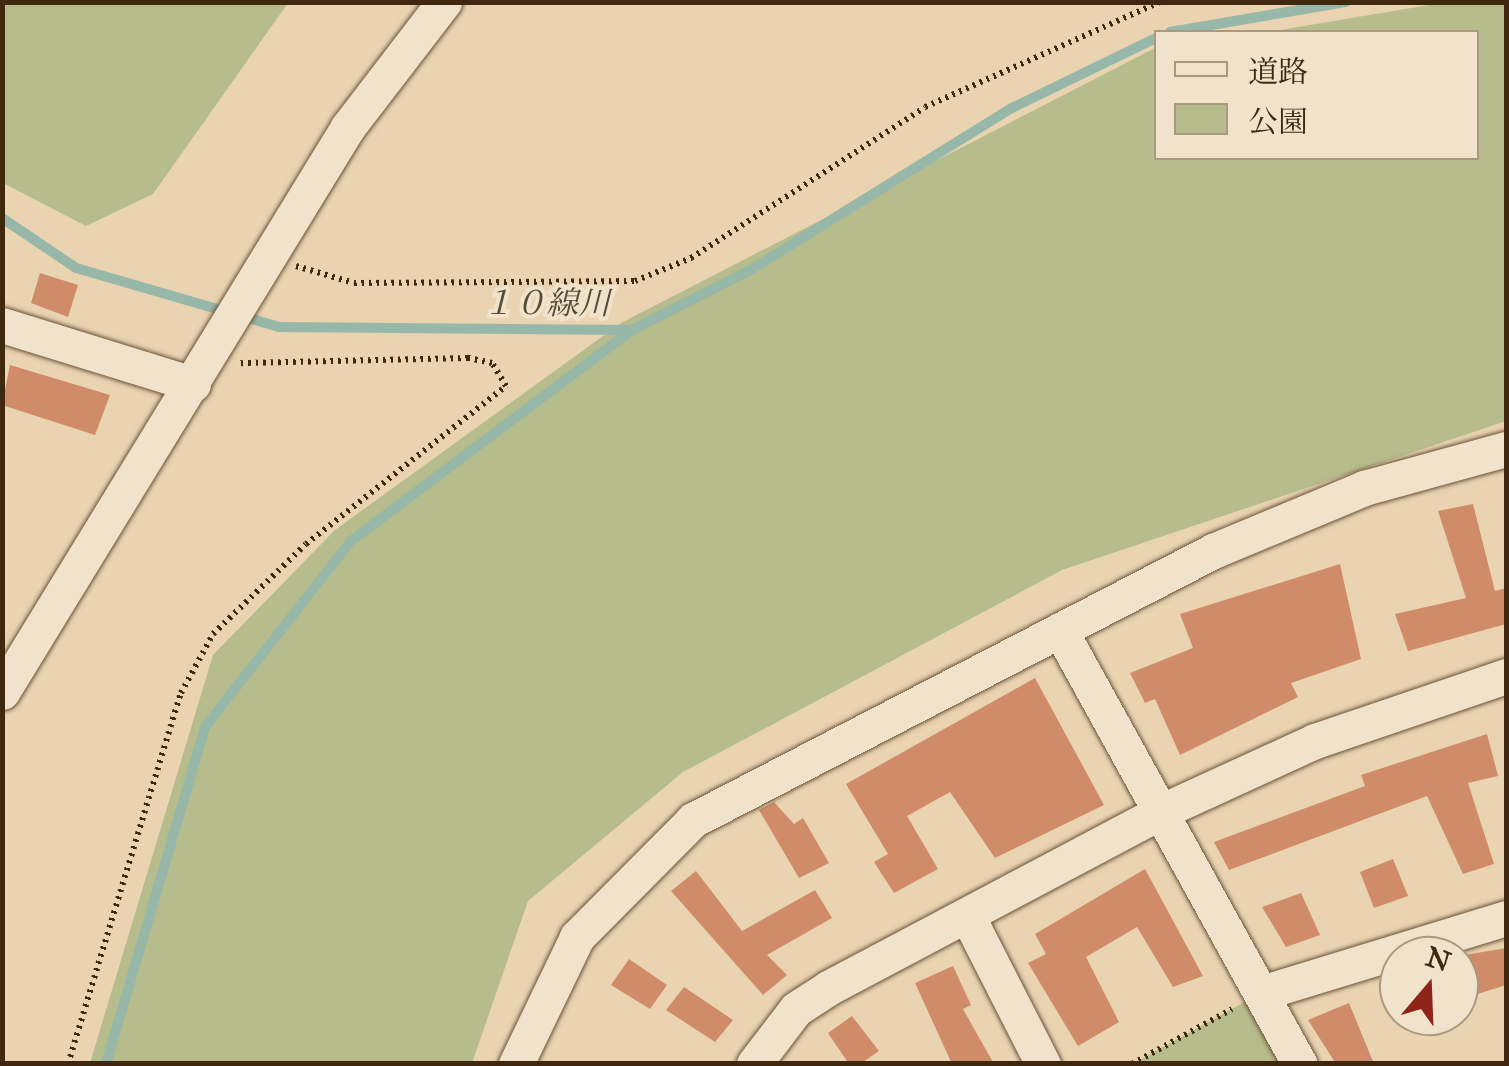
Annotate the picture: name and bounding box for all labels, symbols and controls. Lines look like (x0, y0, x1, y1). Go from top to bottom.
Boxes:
legend (1154, 30, 1479, 160)
text: 道路 (1248, 54, 1308, 90)
text: 公園 (1248, 104, 1308, 140)
water label: １０線川 (482, 285, 610, 323)
north arrow (1379, 936, 1479, 1036)
text: N (1421, 939, 1455, 979)

